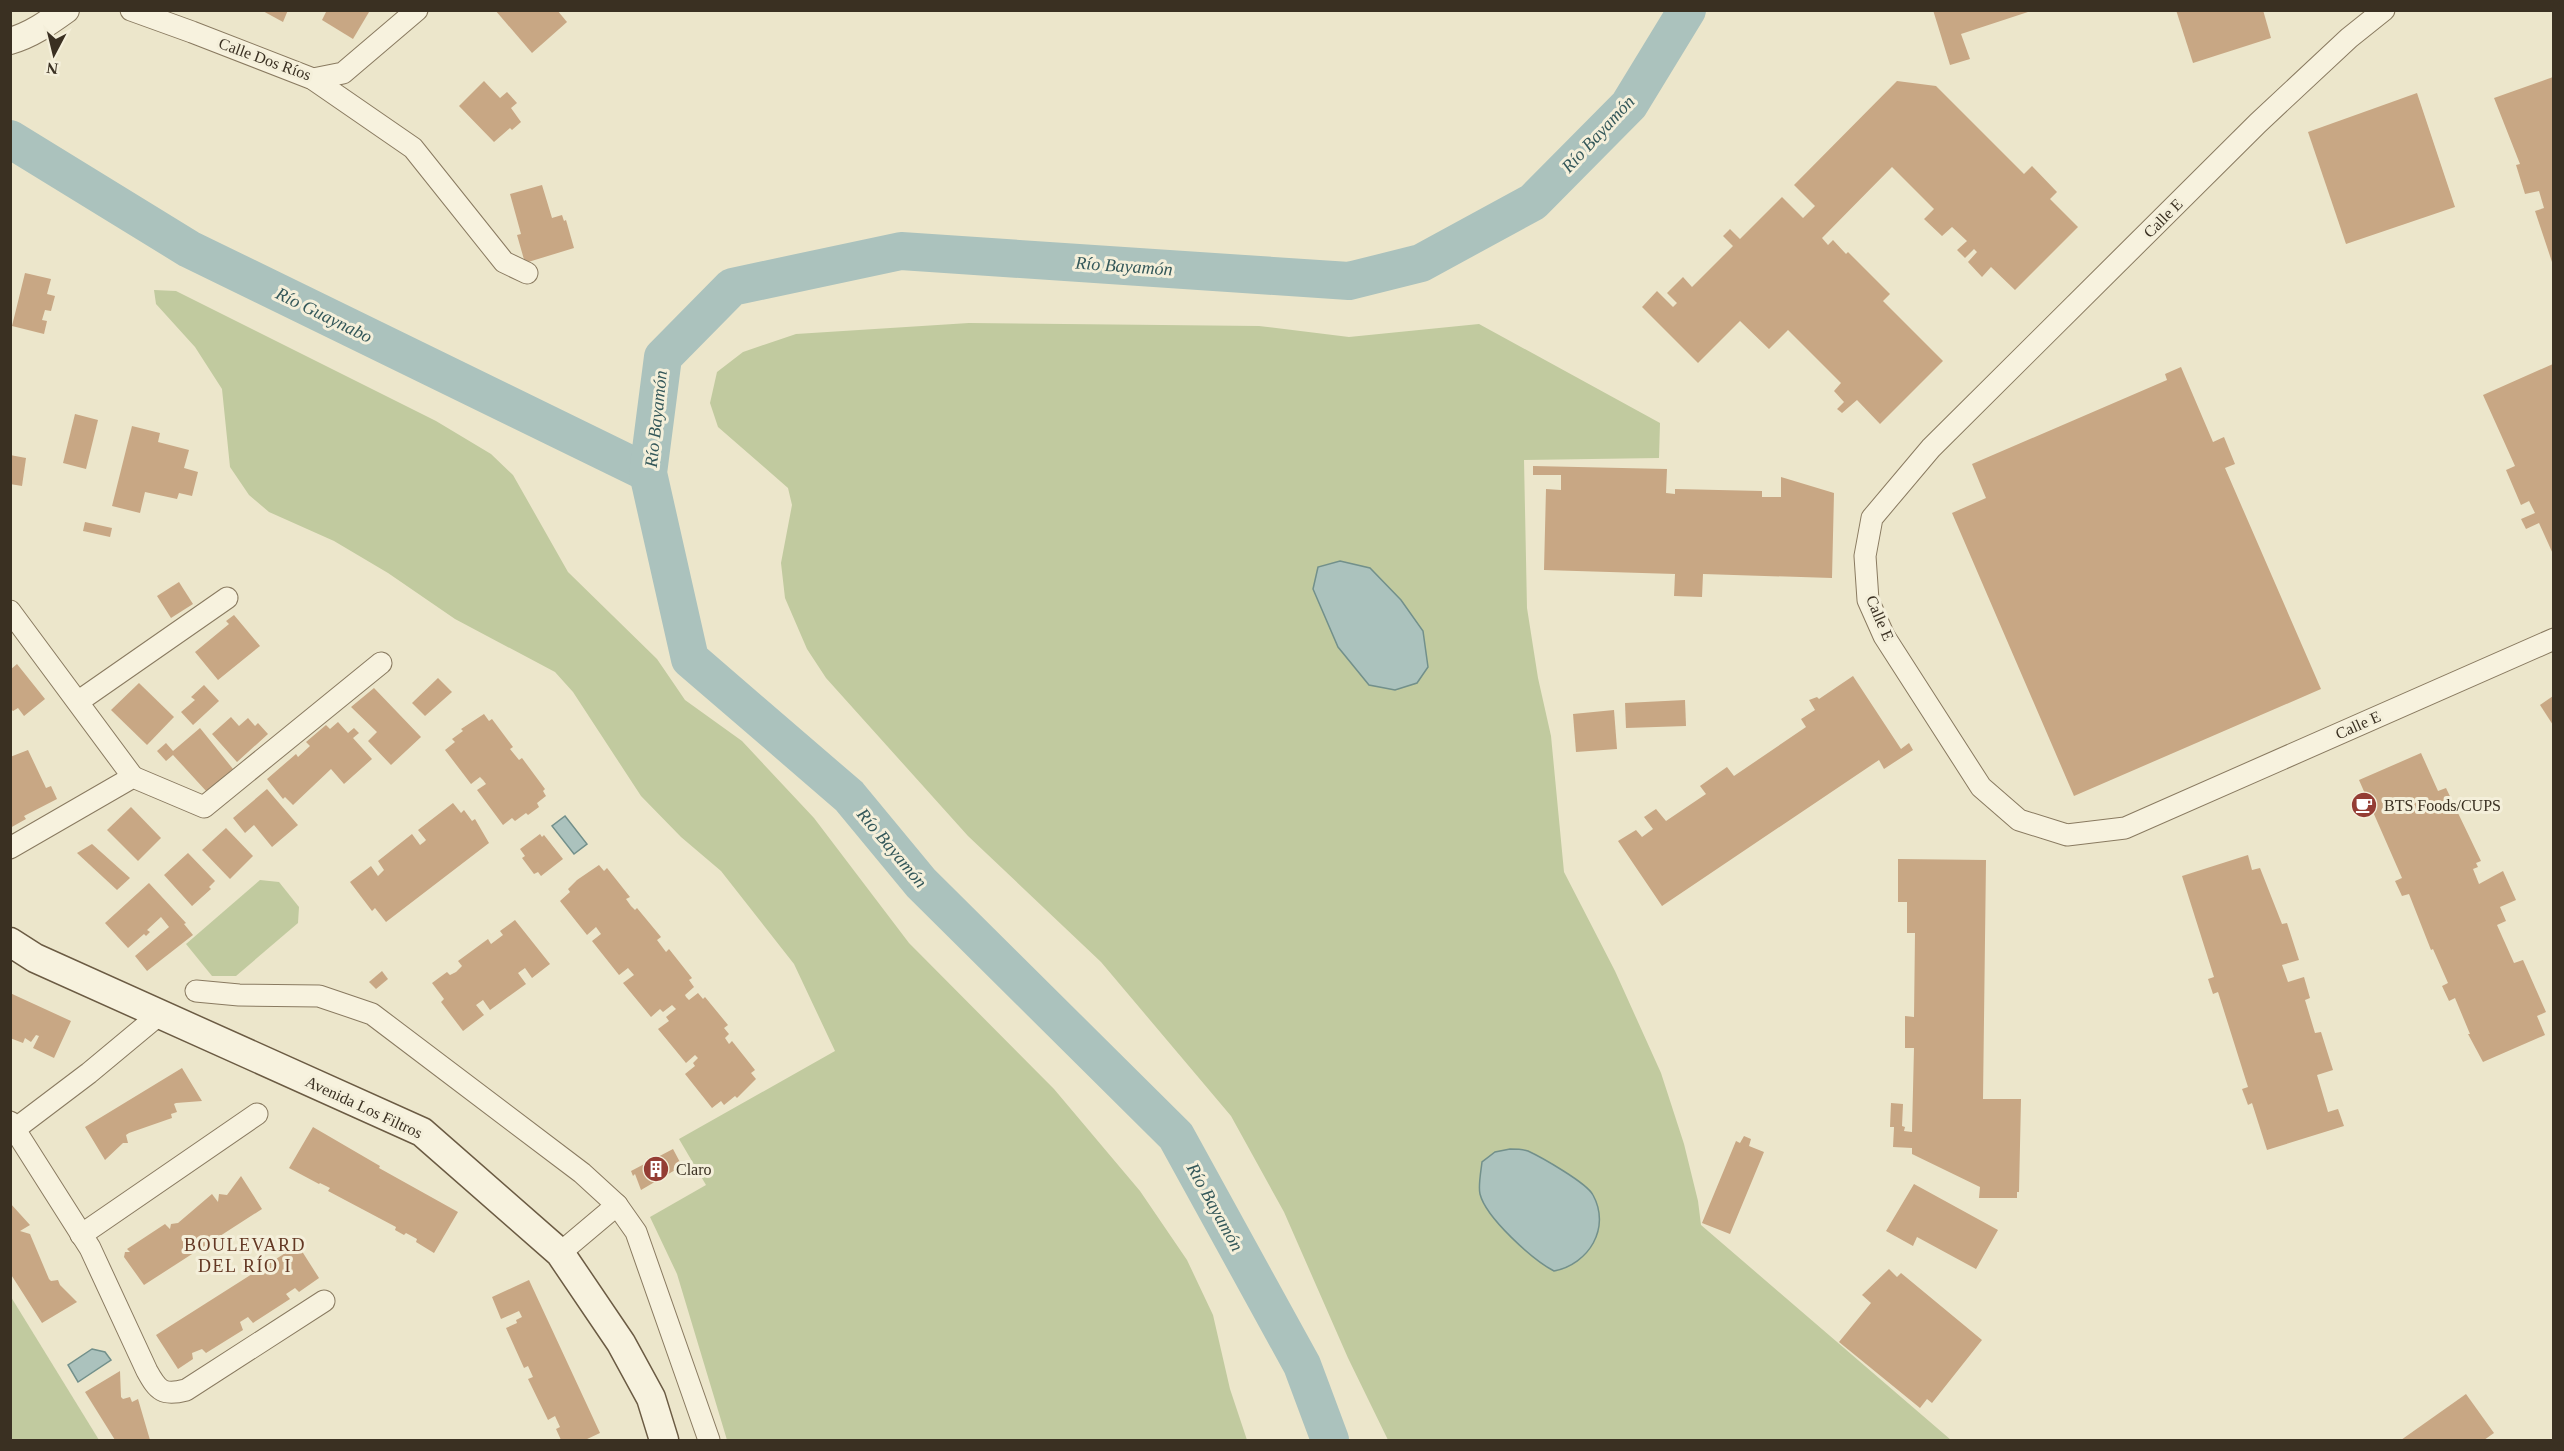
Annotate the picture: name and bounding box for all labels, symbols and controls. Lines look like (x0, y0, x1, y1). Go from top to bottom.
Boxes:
north arrow (24, 24, 84, 84)
street label: Calle Dos Ríos (217, 34, 313, 84)
text: N (45, 59, 59, 78)
water label: Río Bayamón (1557, 92, 1639, 177)
street label: Calle E (2140, 195, 2186, 241)
water label: Río Bayamón (1074, 253, 1173, 279)
water label: Río Guaynabo (272, 283, 375, 347)
water label: Río Bayamón (641, 369, 671, 470)
street label: Calle E (1863, 593, 1897, 643)
street label: Calle E (2333, 708, 2383, 742)
cafe icon: BTS Foods/CUPS (2349, 790, 2379, 820)
place label: BTS Foods/CUPS (2384, 797, 2501, 814)
water label: Río Bayamón (852, 803, 931, 892)
street label: Avenida Los Filtros (303, 1072, 425, 1142)
building icon: Claro (641, 1154, 671, 1184)
water label: Río Bayamón (1182, 1159, 1247, 1254)
place label: Claro (676, 1161, 712, 1178)
district label: BOULEVARD DEL RÍO I (184, 1235, 306, 1276)

